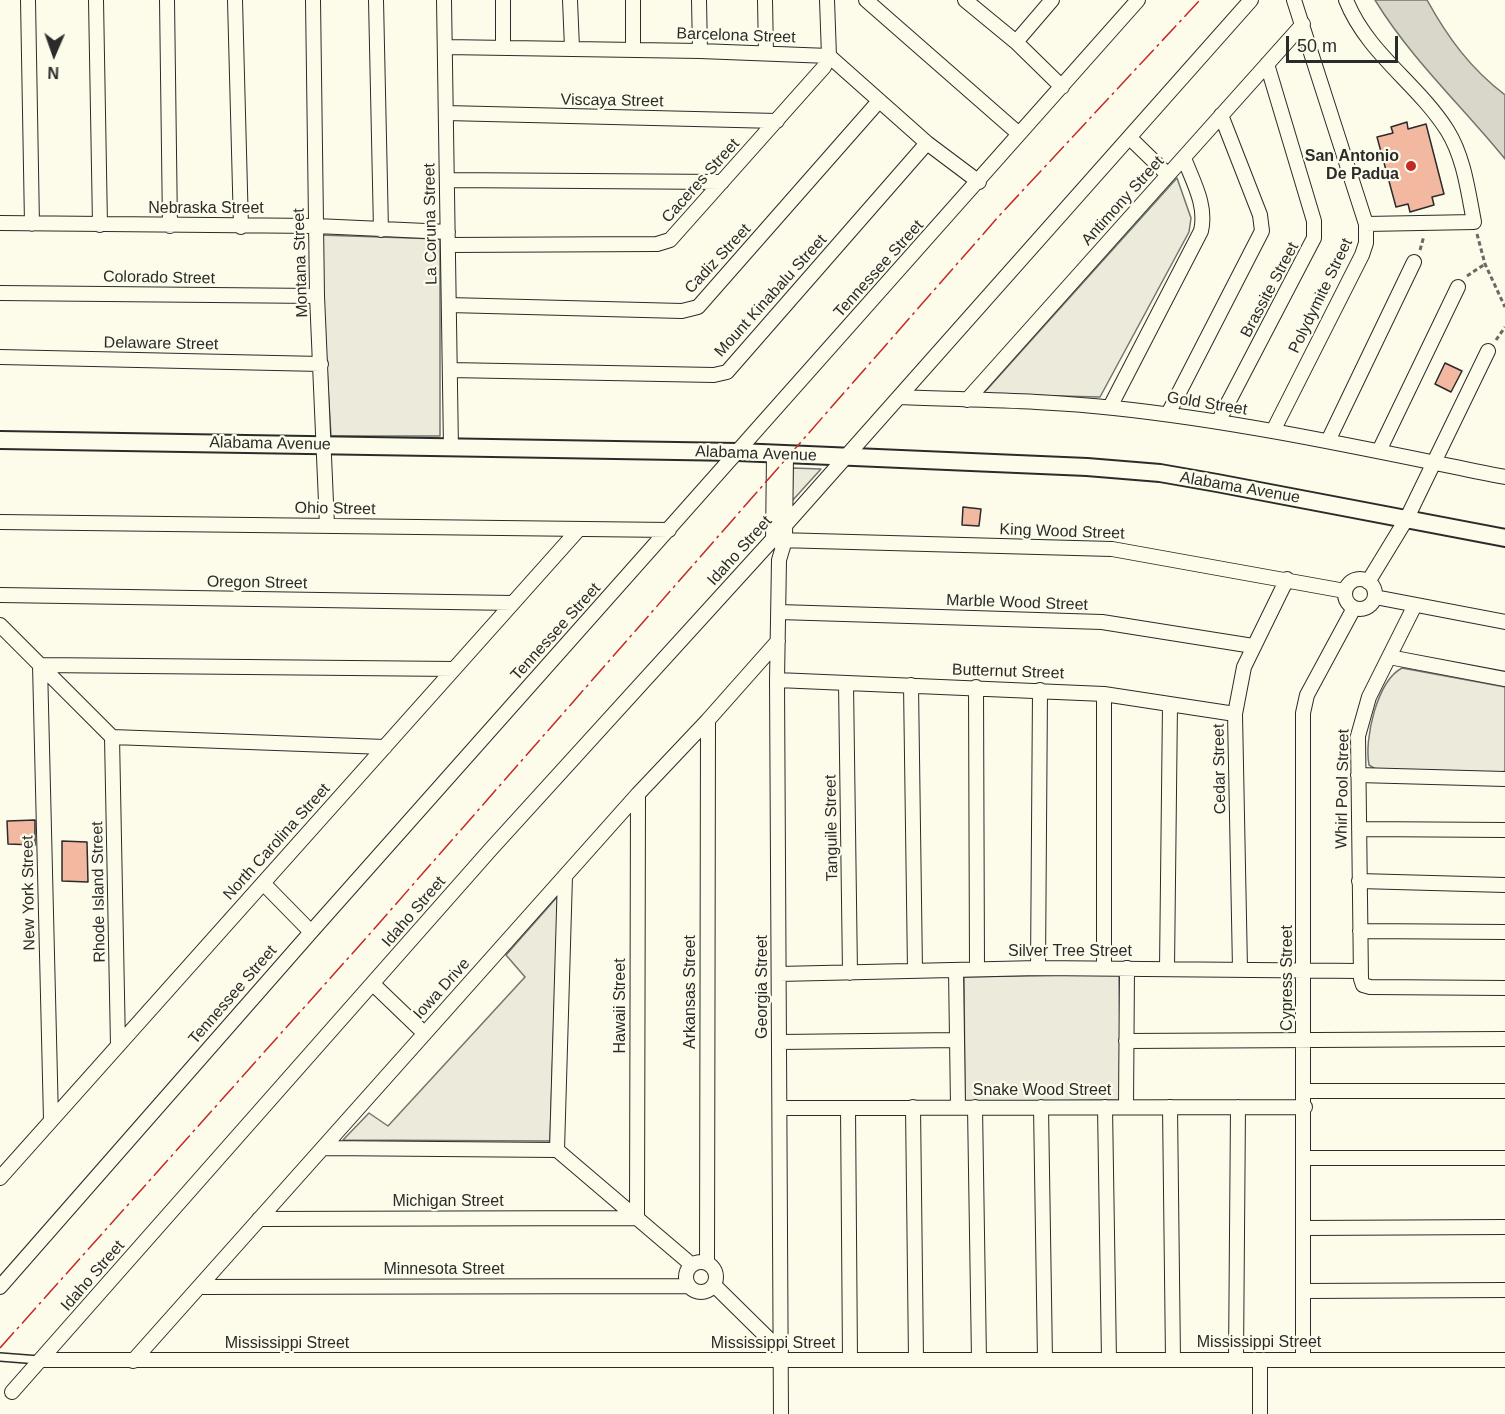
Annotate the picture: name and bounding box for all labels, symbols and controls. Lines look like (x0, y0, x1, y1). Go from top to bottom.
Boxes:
north arrow (24, 24, 84, 84)
street label: Barcelona Street (676, 24, 796, 48)
scale bar (1289, 24, 1402, 62)
text: 50 m (1297, 36, 1337, 56)
text: N (47, 64, 59, 81)
street label: Viscaya Street (560, 91, 664, 111)
street label: Caceres Street (658, 135, 744, 227)
place label: San Antonio De Padua (1305, 147, 1399, 185)
street label: Antimony Street (1078, 152, 1168, 250)
marker: San Antonio De Padua (1404, 159, 1418, 173)
street label: La Coruna Street (420, 163, 442, 285)
street label: Nebraska Street (148, 199, 264, 219)
street label: Montana Street (289, 208, 313, 318)
street label: Tennessee Street (830, 216, 928, 322)
street label: Cadiz Street (681, 220, 755, 298)
street label: Mount Kinabalu Street (711, 231, 831, 361)
street label: Polydymite Street (1285, 235, 1357, 357)
street label: Brassite Street (1237, 239, 1303, 341)
street label: Colorado Street (103, 267, 215, 289)
street label: Delaware Street (103, 333, 219, 355)
street label: Gold Street (1166, 388, 1248, 420)
street label: Alabama Avenue (209, 433, 331, 455)
street label: Alabama Avenue (695, 442, 817, 466)
street label: Alabama Avenue (1178, 468, 1302, 508)
street label: Ohio Street (294, 499, 376, 519)
street label: Idaho Street (704, 512, 776, 590)
street label: King Wood Street (999, 520, 1125, 544)
street label: Oregon Street (207, 573, 307, 593)
street label: Tennessee Street (507, 579, 605, 685)
street label: Marble Wood Street (946, 591, 1088, 615)
street label: Butternut Street (952, 660, 1064, 684)
street label: Cedar Street (1210, 723, 1230, 815)
street label: Whirl Pool Street (1332, 729, 1354, 849)
street label: Tanguile Street (821, 774, 843, 882)
street label: North Carolina Street (220, 780, 334, 904)
street label: Rhode Island Street (88, 821, 110, 963)
street label: New York Street (18, 835, 40, 951)
street label: Idaho Street (378, 873, 450, 951)
street label: Cypress Street (1278, 925, 1298, 1031)
street label: Arkansas Street (681, 935, 701, 1049)
street label: Georgia Street (753, 935, 773, 1039)
street label: Tennessee Street (185, 942, 281, 1048)
street label: Silver Tree Street (1008, 942, 1132, 962)
street label: Iowa Drive (410, 954, 474, 1024)
street label: Hawaii Street (611, 958, 631, 1054)
street label: Snake Wood Street (973, 1081, 1111, 1101)
street label: Michigan Street (392, 1192, 504, 1212)
street label: Idaho Street (57, 1237, 129, 1315)
street label: Minnesota Street (384, 1260, 504, 1280)
street label: Mississippi Street (1197, 1333, 1321, 1353)
street label: Mississippi Street (225, 1334, 349, 1354)
street label: Mississippi Street (711, 1334, 835, 1354)

